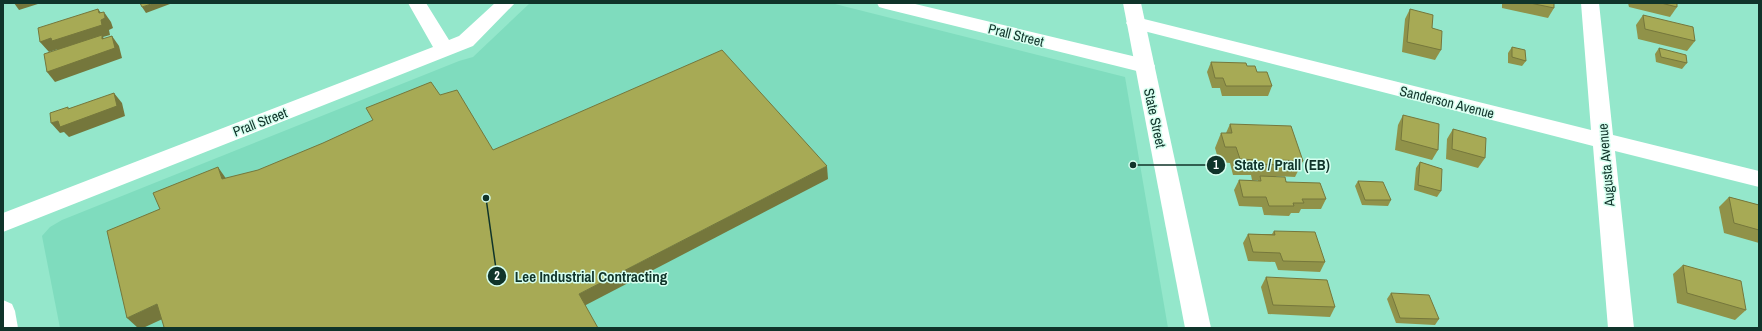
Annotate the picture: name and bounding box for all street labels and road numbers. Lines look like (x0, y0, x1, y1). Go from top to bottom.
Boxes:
street label: Prall Street (986, 19, 1046, 51)
street label: Sanderson Avenue (1398, 82, 1496, 122)
street label: State Street (1140, 86, 1170, 150)
street label: Prall Street (230, 103, 290, 141)
street label: Augusta Avenue (1593, 123, 1619, 208)

